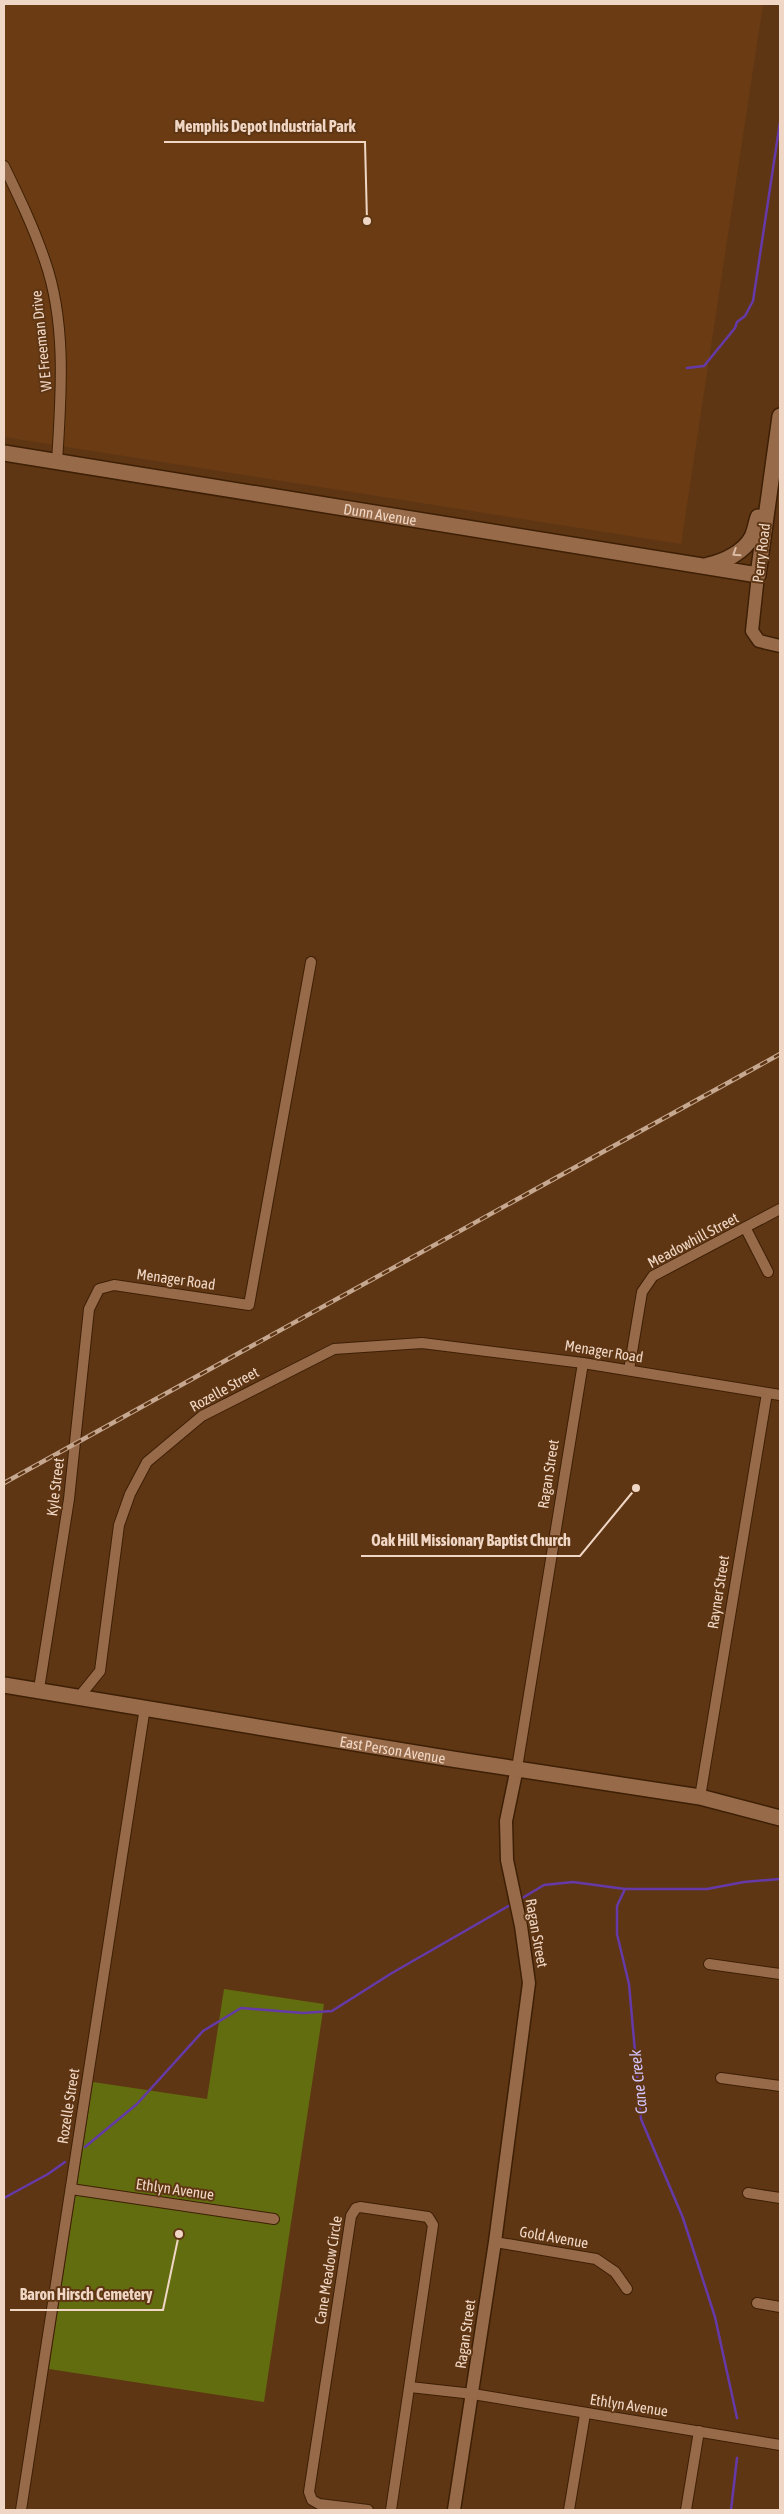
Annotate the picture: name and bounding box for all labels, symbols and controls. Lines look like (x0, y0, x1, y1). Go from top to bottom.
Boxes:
callout: Memphis Depot Industrial Park (164, 111, 365, 142)
text: Memphis Depot Industrial Park (175, 117, 356, 135)
street label: W E Freeman Drive (27, 290, 55, 392)
street label: Dunn Avenue (342, 500, 418, 528)
street label: Perry Road (749, 522, 773, 584)
one-way arrow (732, 547, 741, 556)
street label: Meadowhill Street (645, 1209, 741, 1271)
street label: Menager Road (136, 1265, 216, 1293)
street label: Menager Road (564, 1336, 644, 1366)
street label: Rozelle Street (187, 1363, 261, 1415)
street label: Ragan Street (534, 1438, 562, 1510)
street label: Kyle Street (43, 1457, 67, 1517)
callout: Oak Hill Missionary Baptist Church (361, 1525, 580, 1556)
text: Oak Hill Missionary Baptist Church (371, 1531, 571, 1549)
street label: Rayner Street (704, 1554, 732, 1630)
street label: East Person Avenue (339, 1732, 447, 1766)
street label: Ragan Street (523, 1897, 551, 1969)
water label: Cane Creek (626, 2048, 650, 2115)
street label: Rozelle Street (54, 2067, 82, 2145)
street label: Ethlyn Avenue (135, 2175, 215, 2203)
street label: Cane Meadow Circle (311, 2214, 345, 2325)
street label: Gold Avenue (518, 2223, 590, 2251)
callout: Baron Hirsch Cemetery (10, 2279, 163, 2310)
text: Baron Hirsch Cemetery (20, 2285, 153, 2303)
street label: Ragan Street (452, 2298, 478, 2370)
street label: Ethlyn Avenue (589, 2390, 669, 2420)

